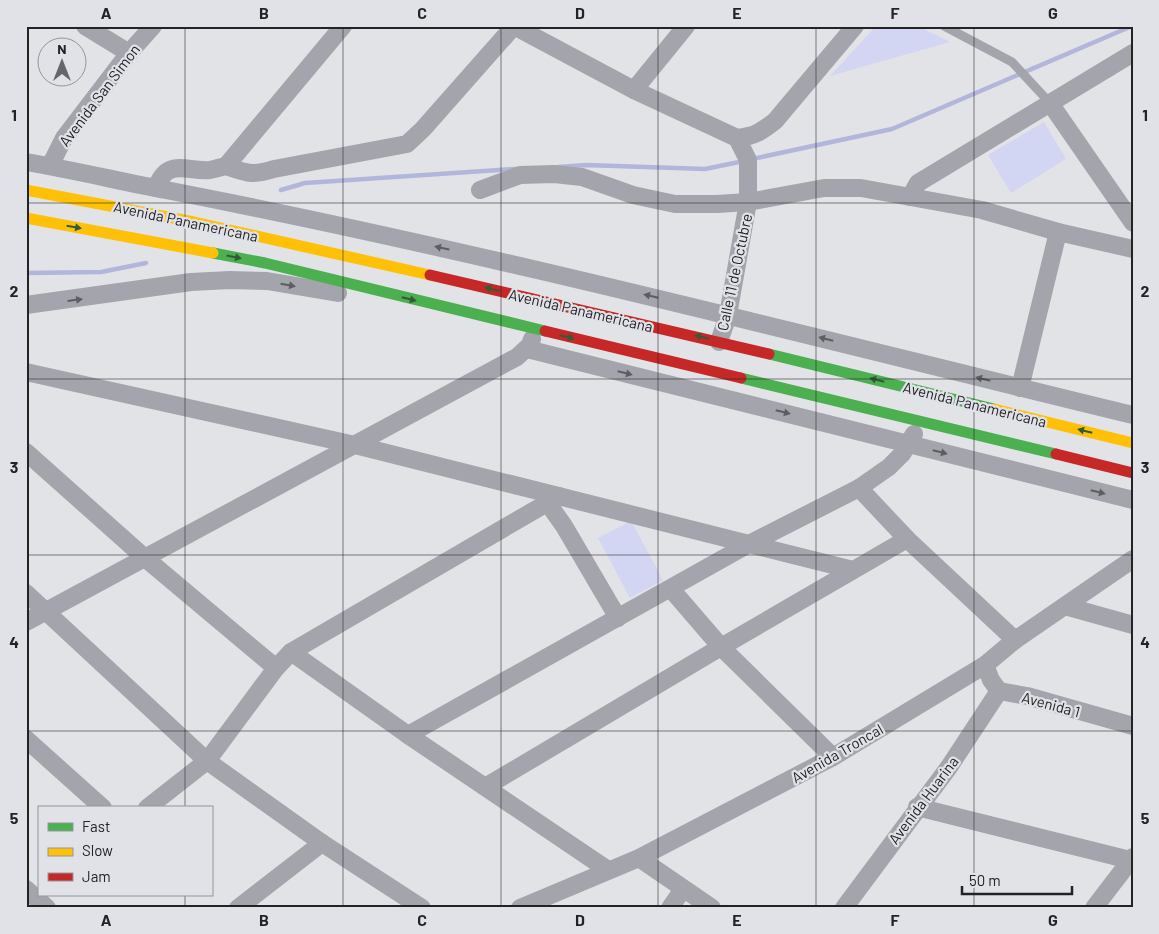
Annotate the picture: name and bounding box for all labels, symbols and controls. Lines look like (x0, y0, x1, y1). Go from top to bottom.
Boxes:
text: A (101, 3, 112, 22)
text: B (259, 3, 269, 22)
text: C (417, 3, 427, 22)
text: D (575, 3, 585, 22)
text: E (732, 3, 742, 22)
text: F (891, 3, 900, 22)
text: G (1048, 3, 1058, 22)
north arrow (38, 38, 88, 88)
street label: Avenida San Simon (55, 40, 143, 150)
text: N (57, 40, 67, 57)
text: 1 (11, 105, 17, 124)
text: 1 (1142, 105, 1148, 124)
street label: Avenida Panamericana (112, 197, 260, 245)
street label: Calle 11 de Octubre (713, 212, 755, 332)
one-way arrow (67, 223, 82, 231)
one-way arrow (434, 244, 449, 252)
one-way arrow (226, 254, 242, 262)
text: 2 (10, 281, 19, 300)
one-way arrow (280, 281, 296, 289)
text: 2 (1141, 281, 1150, 300)
one-way arrow (485, 285, 500, 293)
street label: Avenida Panamericana (507, 285, 655, 335)
one-way arrow (643, 292, 659, 300)
one-way arrow (67, 295, 83, 303)
one-way arrow (401, 295, 416, 303)
one-way arrow (559, 333, 574, 341)
one-way arrow (694, 333, 709, 341)
one-way arrow (818, 335, 833, 343)
one-way arrow (618, 369, 633, 377)
one-way arrow (976, 375, 991, 383)
one-way arrow (869, 376, 884, 384)
street label: Avenida Panamericana (901, 377, 1049, 431)
one-way arrow (775, 409, 790, 417)
one-way arrow (1078, 427, 1093, 435)
one-way arrow (933, 448, 948, 456)
text: 3 (10, 457, 18, 476)
text: 3 (1141, 457, 1149, 476)
one-way arrow (1090, 488, 1105, 496)
text: 4 (9, 632, 19, 651)
text: 4 (1140, 632, 1150, 651)
street label: Avenida 1 (1020, 688, 1082, 720)
street label: Avenida Troncal (788, 720, 886, 786)
street label: Avenida Huarina (884, 753, 962, 847)
legend (38, 806, 212, 896)
text: 5 (10, 808, 19, 827)
text: 5 (1141, 808, 1150, 827)
text: Fast (82, 817, 110, 835)
text: Slow (82, 841, 113, 859)
scale bar (962, 864, 1072, 896)
text: Jam (82, 867, 111, 885)
text: 50 m (969, 871, 1001, 889)
text: A (101, 910, 112, 929)
text: B (259, 910, 269, 929)
text: C (417, 910, 427, 929)
text: D (575, 910, 585, 929)
text: E (732, 910, 742, 929)
text: F (891, 910, 900, 929)
text: G (1048, 910, 1058, 929)

